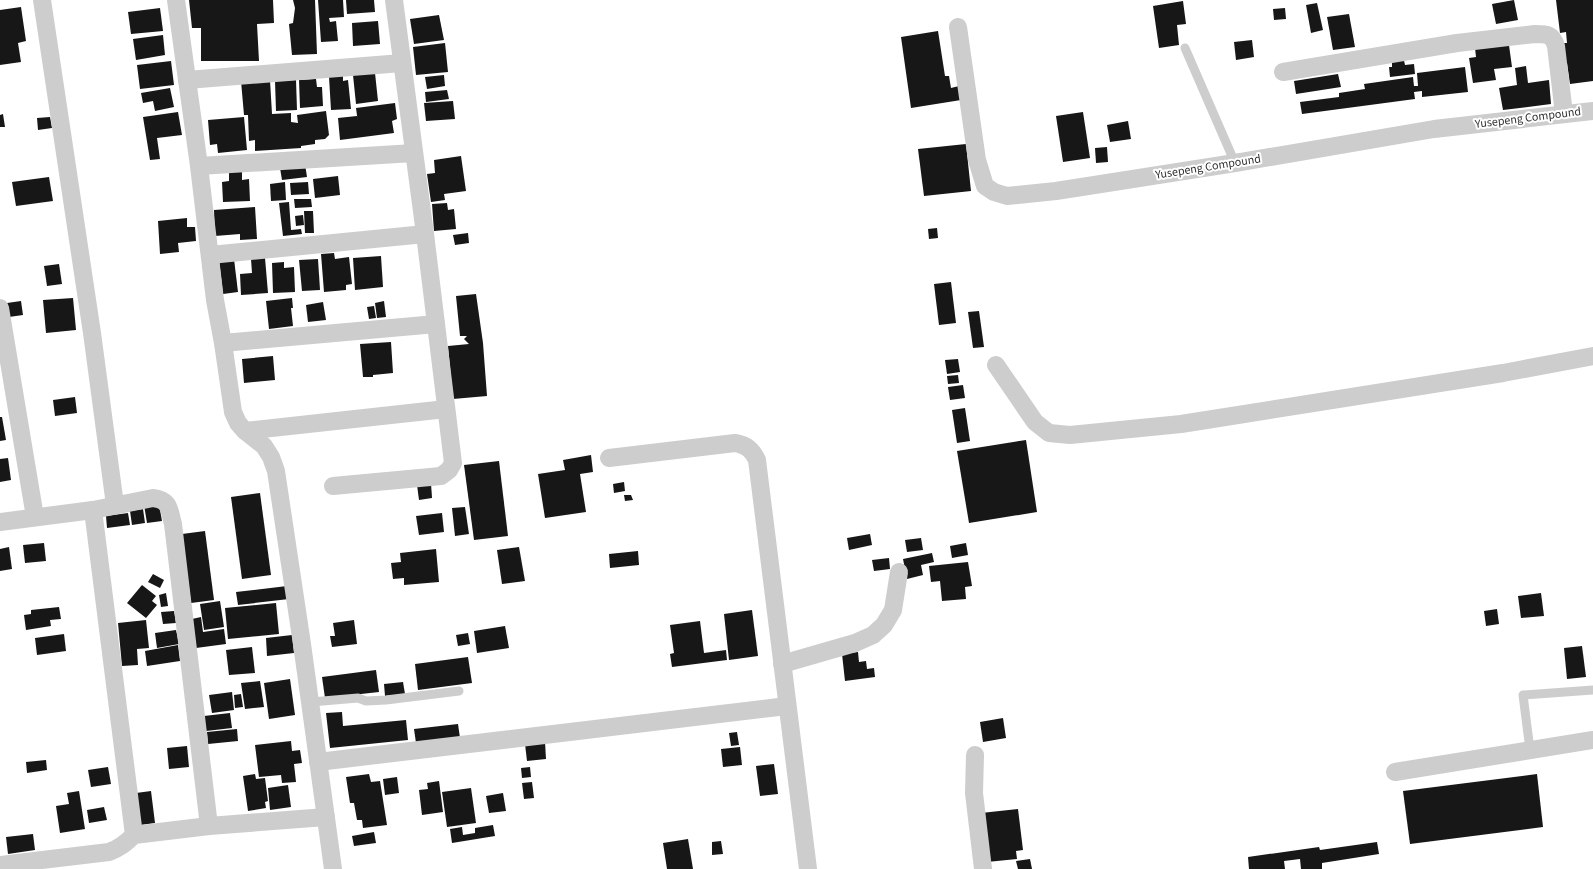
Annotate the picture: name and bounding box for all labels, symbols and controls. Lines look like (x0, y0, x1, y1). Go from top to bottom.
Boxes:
street label: Yusepeng Compound (1473, 103, 1582, 133)
street label: Yusepeng Compound (1153, 150, 1262, 184)

